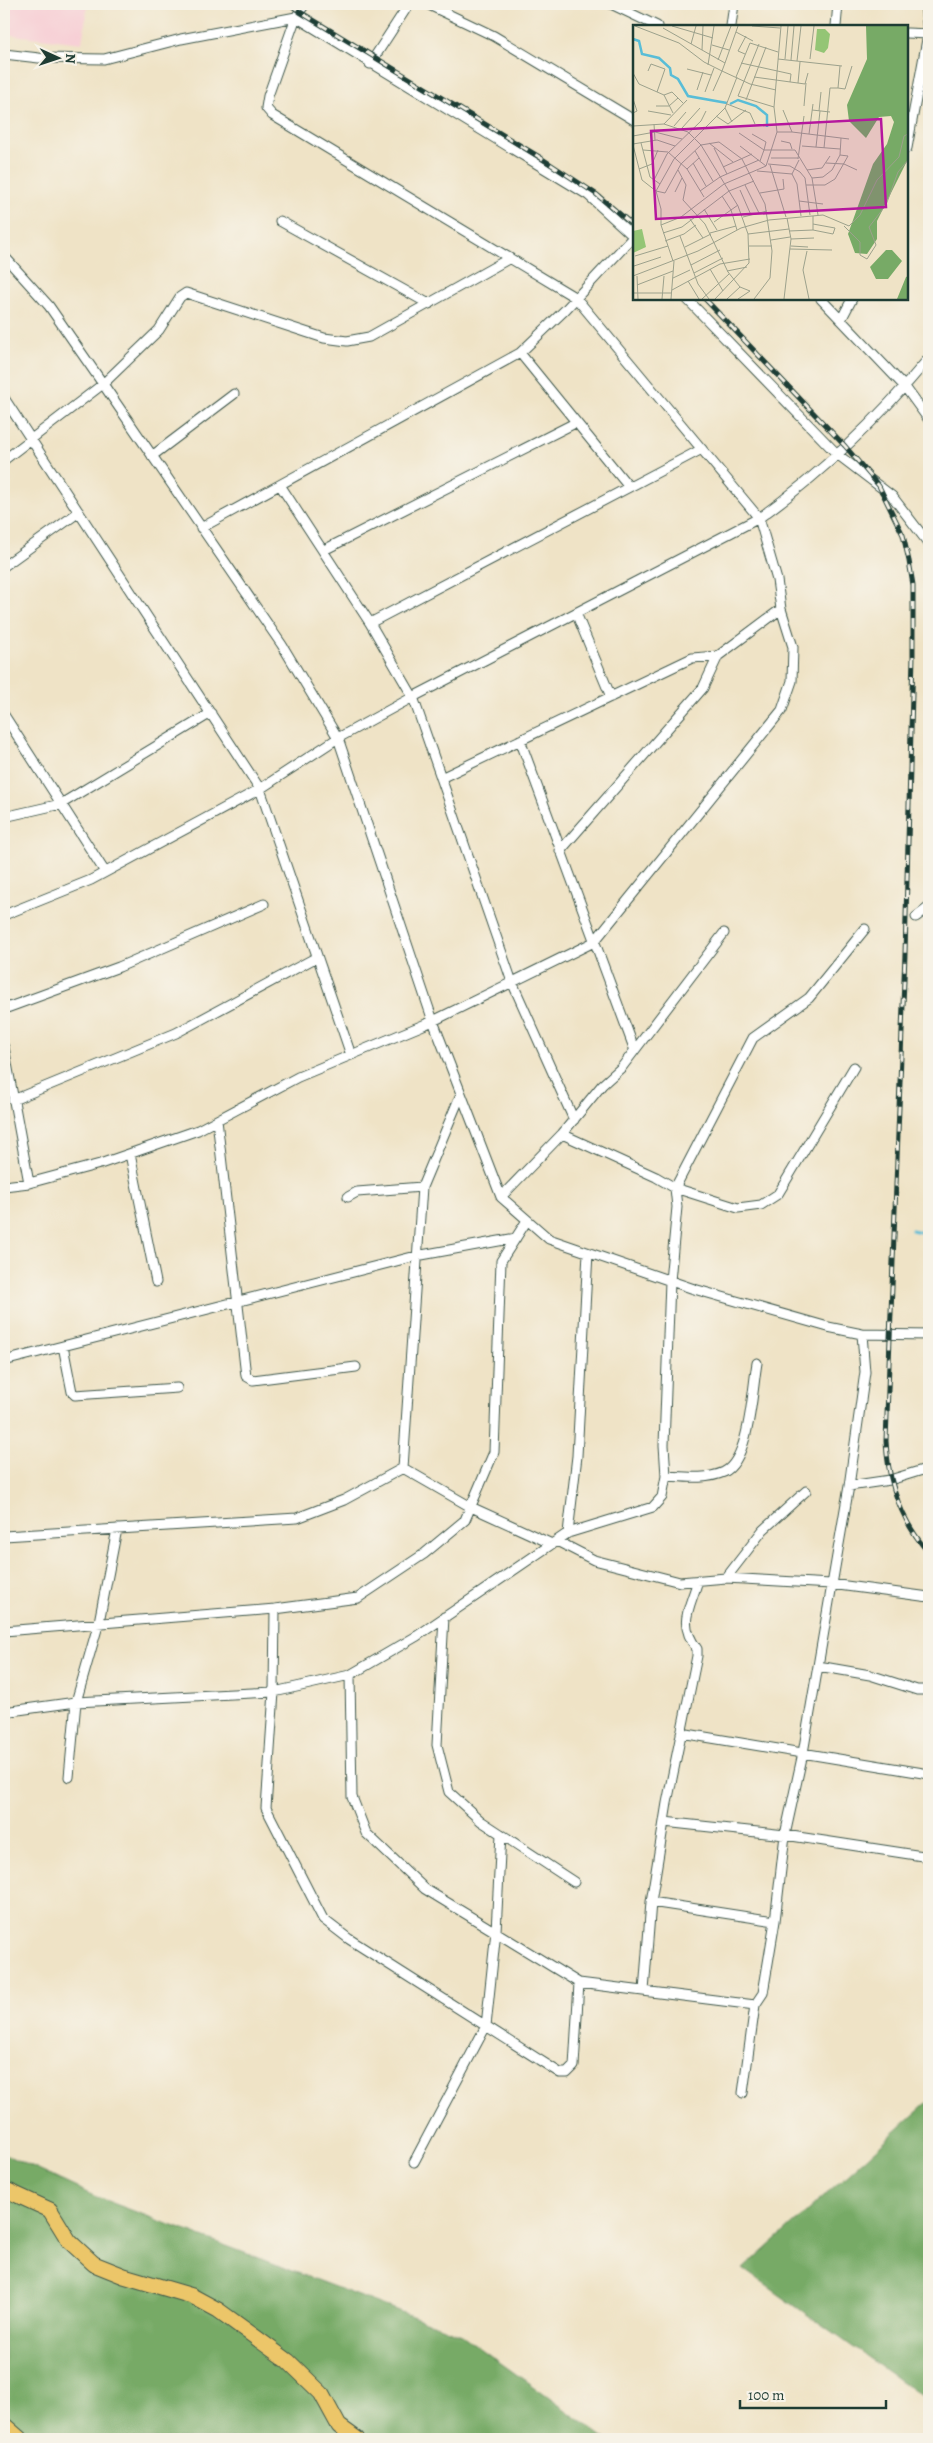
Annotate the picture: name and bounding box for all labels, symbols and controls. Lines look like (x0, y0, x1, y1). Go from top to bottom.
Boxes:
inset map (633, 25, 908, 300)
north arrow (32, 32, 82, 82)
text: N (61, 53, 80, 64)
scale bar (740, 2378, 887, 2410)
text: 100 m (748, 2385, 785, 2405)

